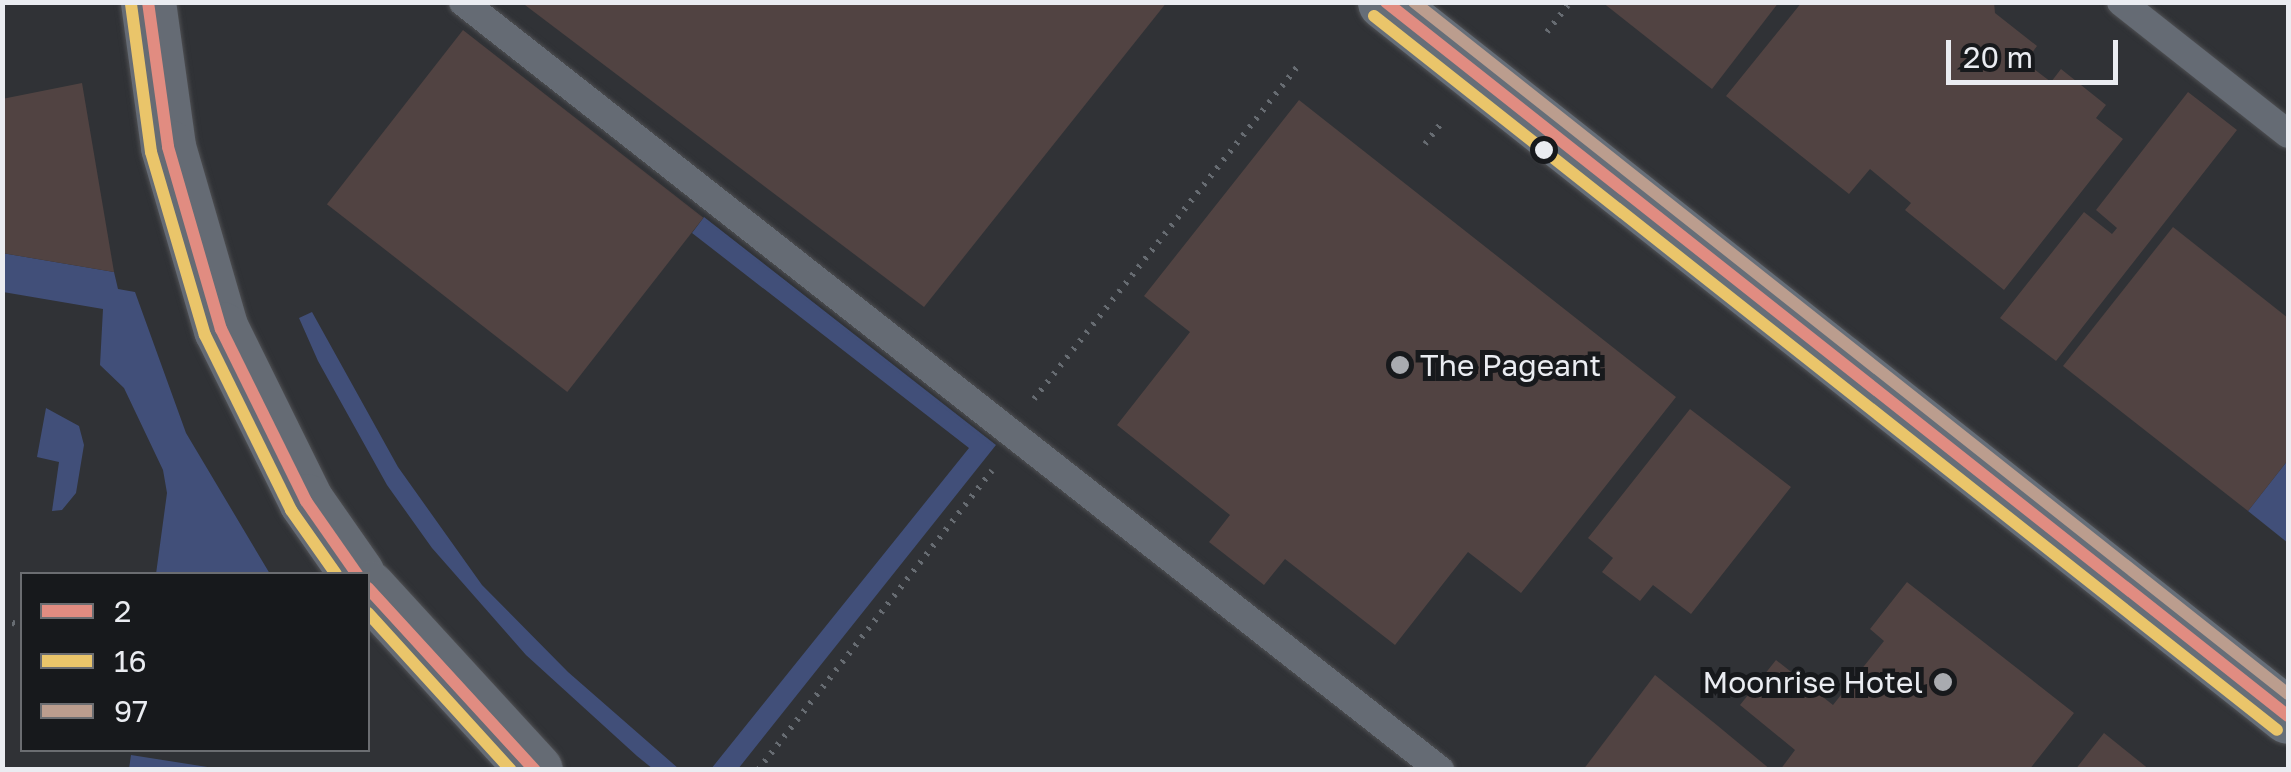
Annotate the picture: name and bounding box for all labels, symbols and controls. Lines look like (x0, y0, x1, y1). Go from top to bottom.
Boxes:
scale bar (1951, 20, 2124, 82)
text: 20 m (1963, 39, 2033, 75)
unlabelled marker (1534, 140, 1554, 160)
place label: The Pageant (1420, 347, 1601, 383)
marker: The Pageant (1389, 354, 1411, 376)
legend (20, 572, 370, 752)
text: 2 (114, 593, 131, 629)
text: 16 (114, 643, 147, 679)
place label: Moonrise Hotel (1702, 664, 1923, 700)
marker: Moonrise Hotel (1932, 671, 1954, 693)
text: 97 (114, 693, 148, 729)

